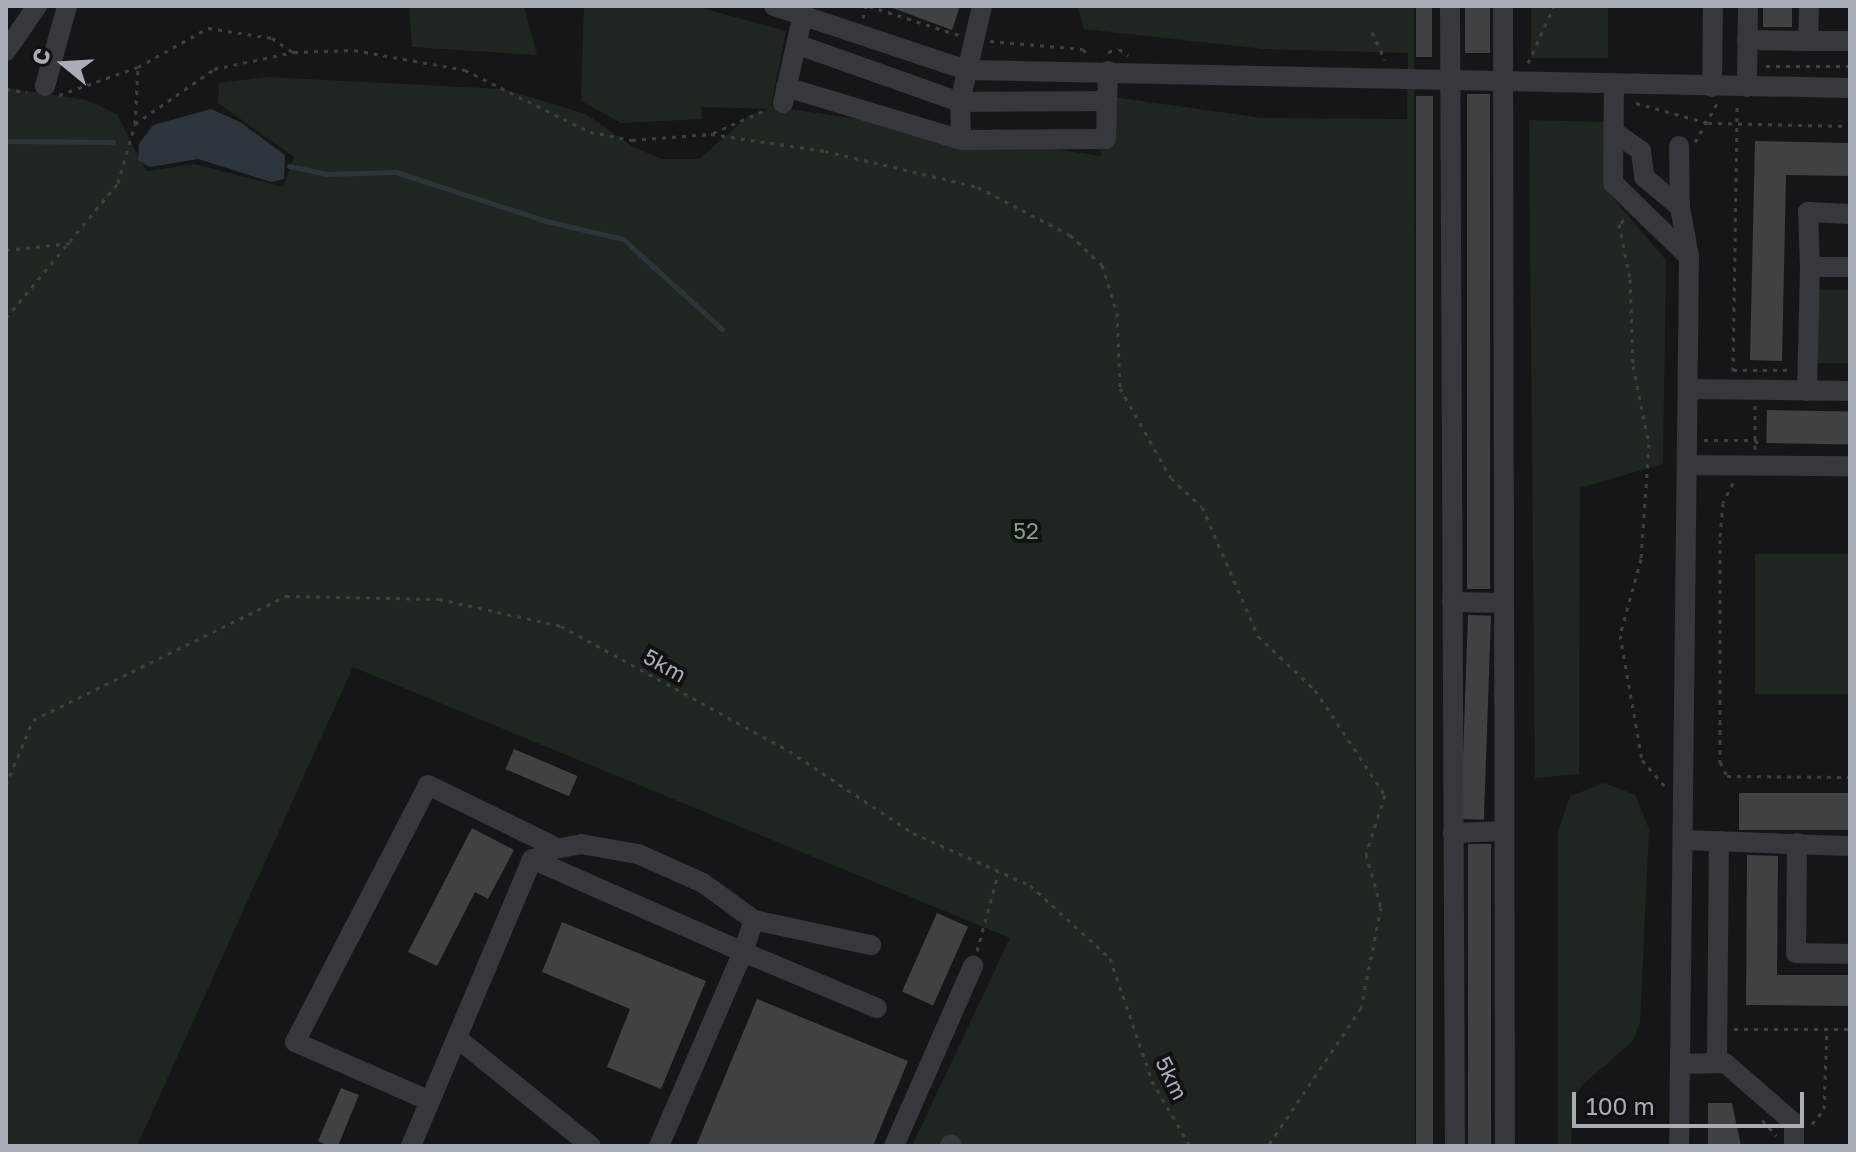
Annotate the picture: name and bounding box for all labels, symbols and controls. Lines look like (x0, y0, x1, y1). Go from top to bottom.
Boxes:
north arrow (24, 24, 104, 104)
text: С (25, 45, 56, 68)
park label: 52 (1013, 518, 1039, 544)
street label: 5km (639, 643, 691, 687)
street label: 5km (1150, 1052, 1194, 1104)
scale bar (1576, 1076, 1808, 1126)
text: 100 m (1586, 1091, 1655, 1120)

